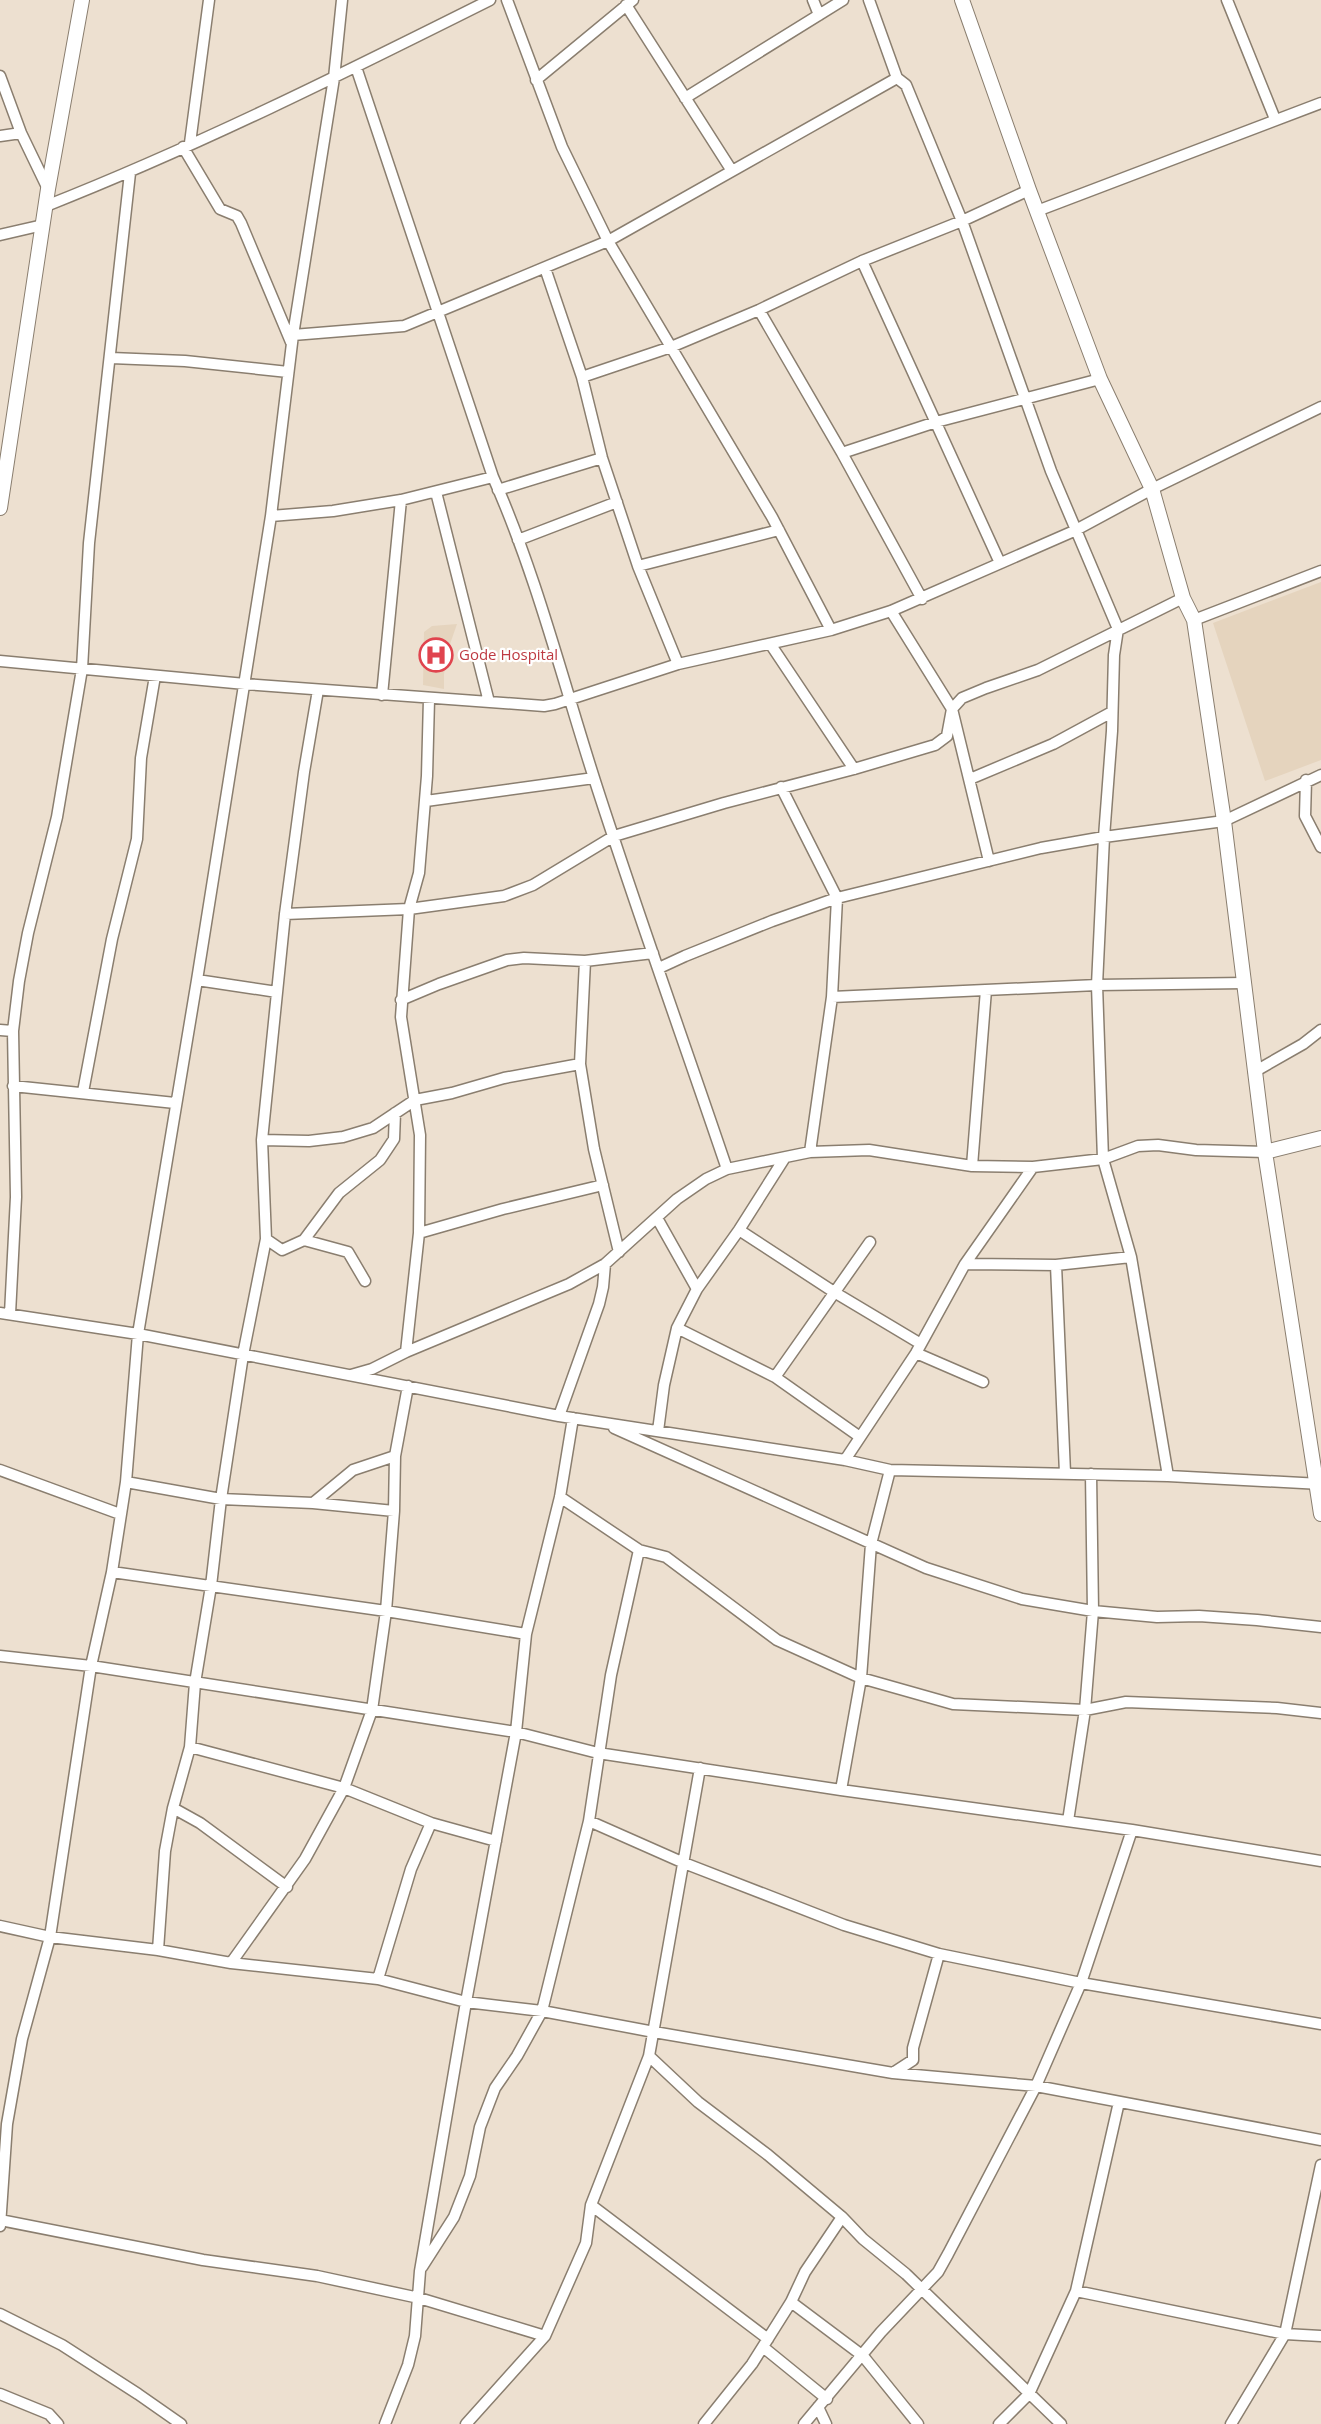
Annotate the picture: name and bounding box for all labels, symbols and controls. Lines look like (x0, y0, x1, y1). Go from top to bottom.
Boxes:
hospital icon: Gode Hospital (418, 637, 454, 673)
place label: Gode Hospital (459, 644, 558, 664)

